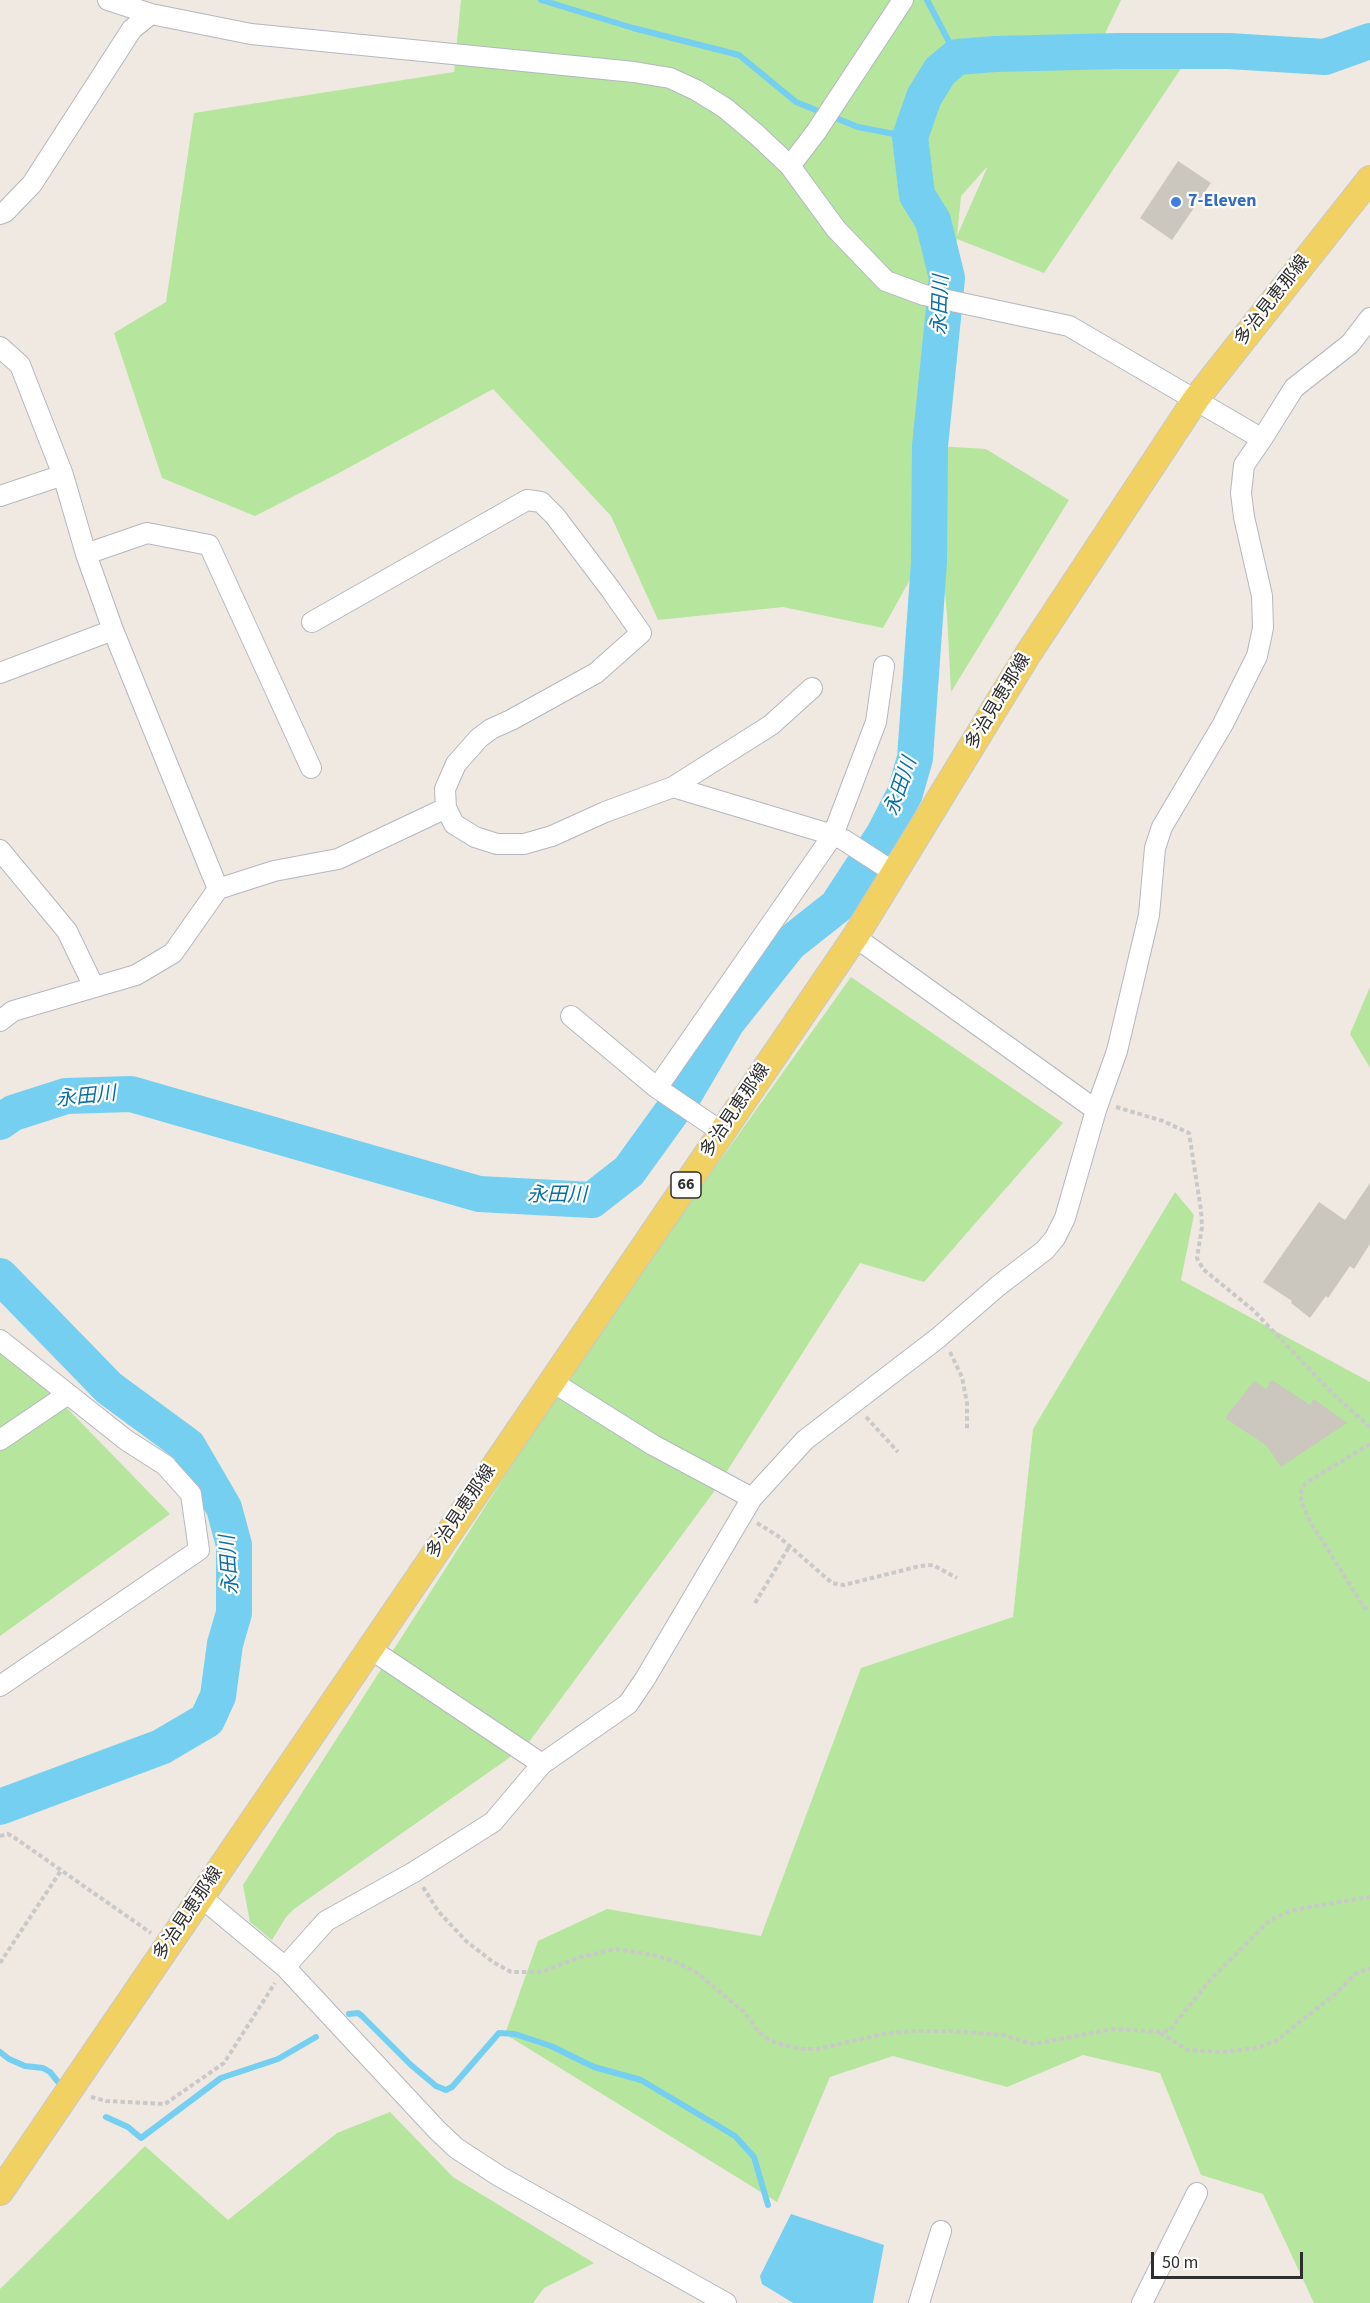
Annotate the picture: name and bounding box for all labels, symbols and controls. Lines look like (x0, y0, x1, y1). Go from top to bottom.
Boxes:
place label: 7-Eleven (1188, 191, 1257, 213)
marker: 7-Eleven (1169, 195, 1183, 209)
street label: 多治見恵那線 (1231, 252, 1315, 350)
water label: 永田川 (929, 275, 955, 335)
street label: 多治見恵那線 (962, 650, 1036, 754)
water label: 永田川 (881, 755, 923, 819)
street label: 多治見恵那線 (697, 1060, 775, 1162)
water label: 永田川 (55, 1083, 117, 1113)
road number: 66 (671, 1172, 701, 1198)
water label: 永田川 (527, 1185, 587, 1209)
street label: 多治見恵那線 (423, 1461, 501, 1563)
water label: 永田川 (217, 1534, 245, 1596)
street label: 多治見恵那線 (150, 1863, 228, 1965)
scale bar (1154, 2240, 1306, 2278)
text: 50 m (1162, 2250, 1198, 2275)

